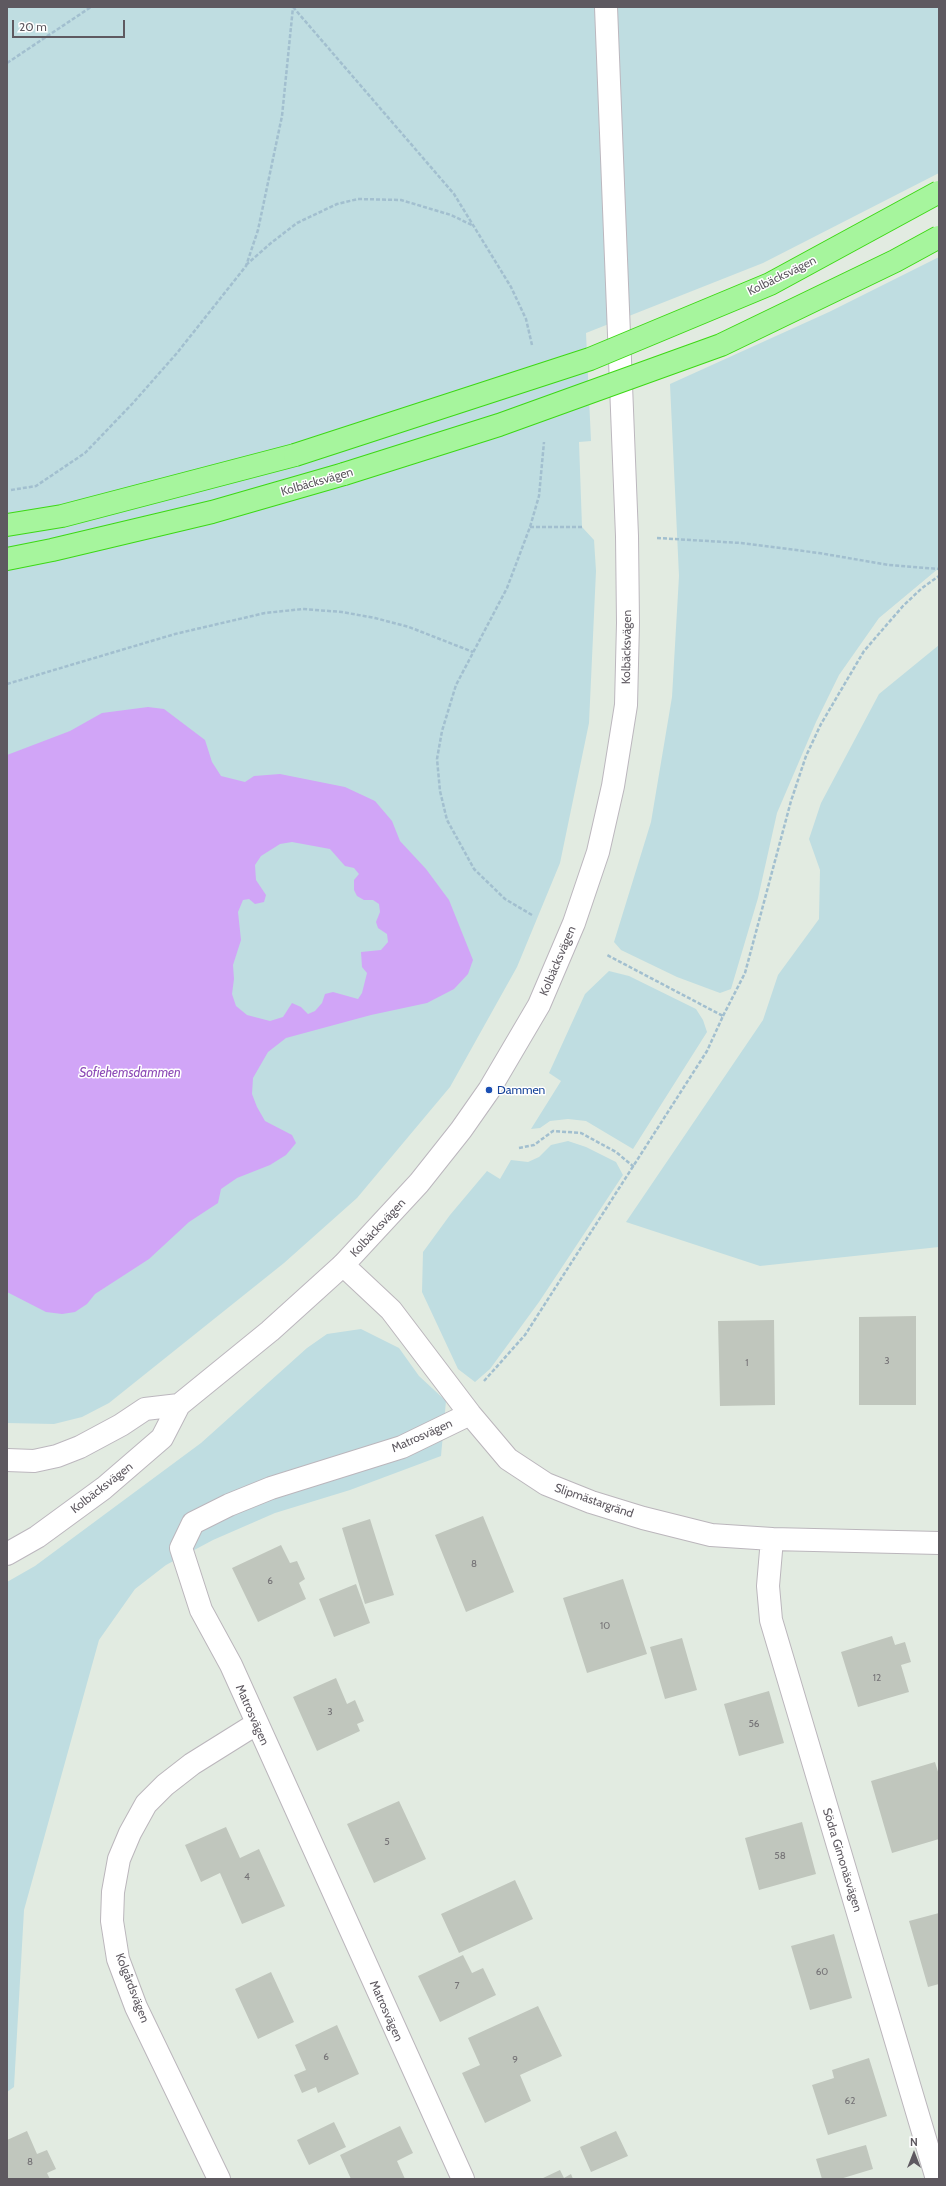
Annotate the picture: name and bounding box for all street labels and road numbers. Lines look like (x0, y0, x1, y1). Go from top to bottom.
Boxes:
street label: Kolbäcksvägen (745, 253, 819, 299)
street label: Kolbäcksvägen (279, 465, 355, 499)
street label: Kolbäcksvägen (619, 610, 635, 684)
street label: Kolbäcksvägen (537, 924, 579, 998)
street label: Kolbäcksvägen (347, 1196, 409, 1260)
street label: Matrosvägen (389, 1416, 455, 1456)
street label: Kolbäcksvägen (68, 1459, 136, 1517)
street label: Slipmästargränd (553, 1481, 635, 1521)
street label: Matrosvägen (232, 1682, 272, 1748)
street label: Södra Gimonäsvägen (819, 1806, 865, 1914)
street label: Kolgårdsvägen (112, 1951, 152, 2025)
street label: Matrosvägen (366, 1978, 406, 2044)

